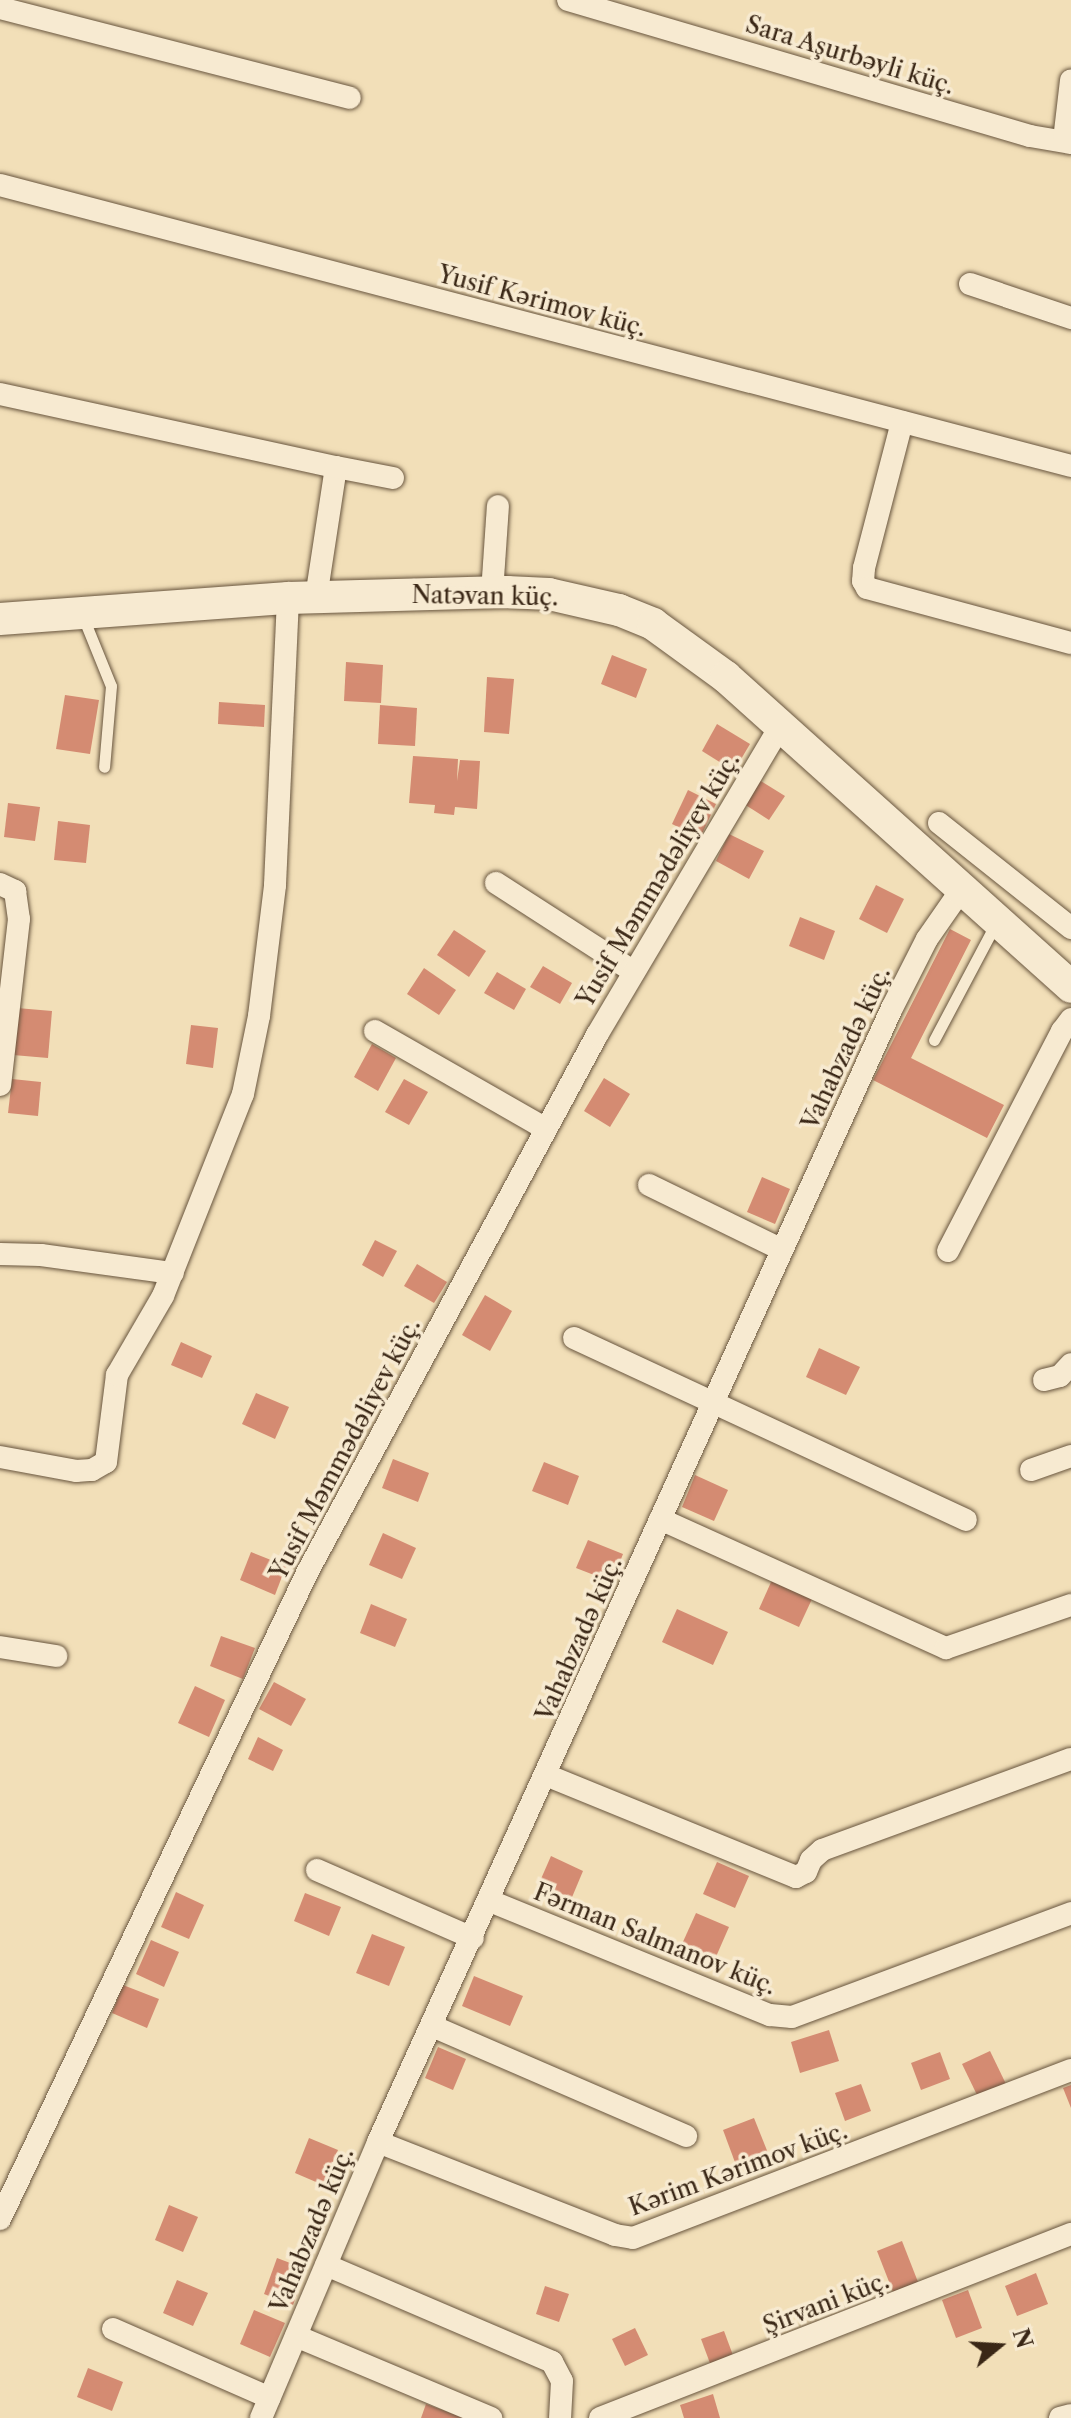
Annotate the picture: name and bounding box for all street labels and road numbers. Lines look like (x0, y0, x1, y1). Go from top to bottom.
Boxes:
street label: Sara Aşurbəyli küç. (742, 9, 958, 101)
street label: Yusif Kərimov küç. (434, 259, 650, 343)
street label: Natəvan küç. (411, 580, 559, 612)
street label: Yusif Məmmədəliyev küç. (570, 747, 746, 1013)
street label: Vahabzadə küç. (796, 962, 896, 1134)
street label: Yusif Məmmədəliyev küç. (264, 1313, 426, 1585)
street label: Vahabzadə küç. (530, 1552, 628, 1726)
street label: Fərman Salmanov küç. (529, 1877, 781, 2001)
street label: Kərim Kərimov küç. (625, 2116, 851, 2222)
street label: Vahabzadə küç. (264, 2143, 360, 2317)
street label: Şirvani küç. (759, 2266, 893, 2340)

